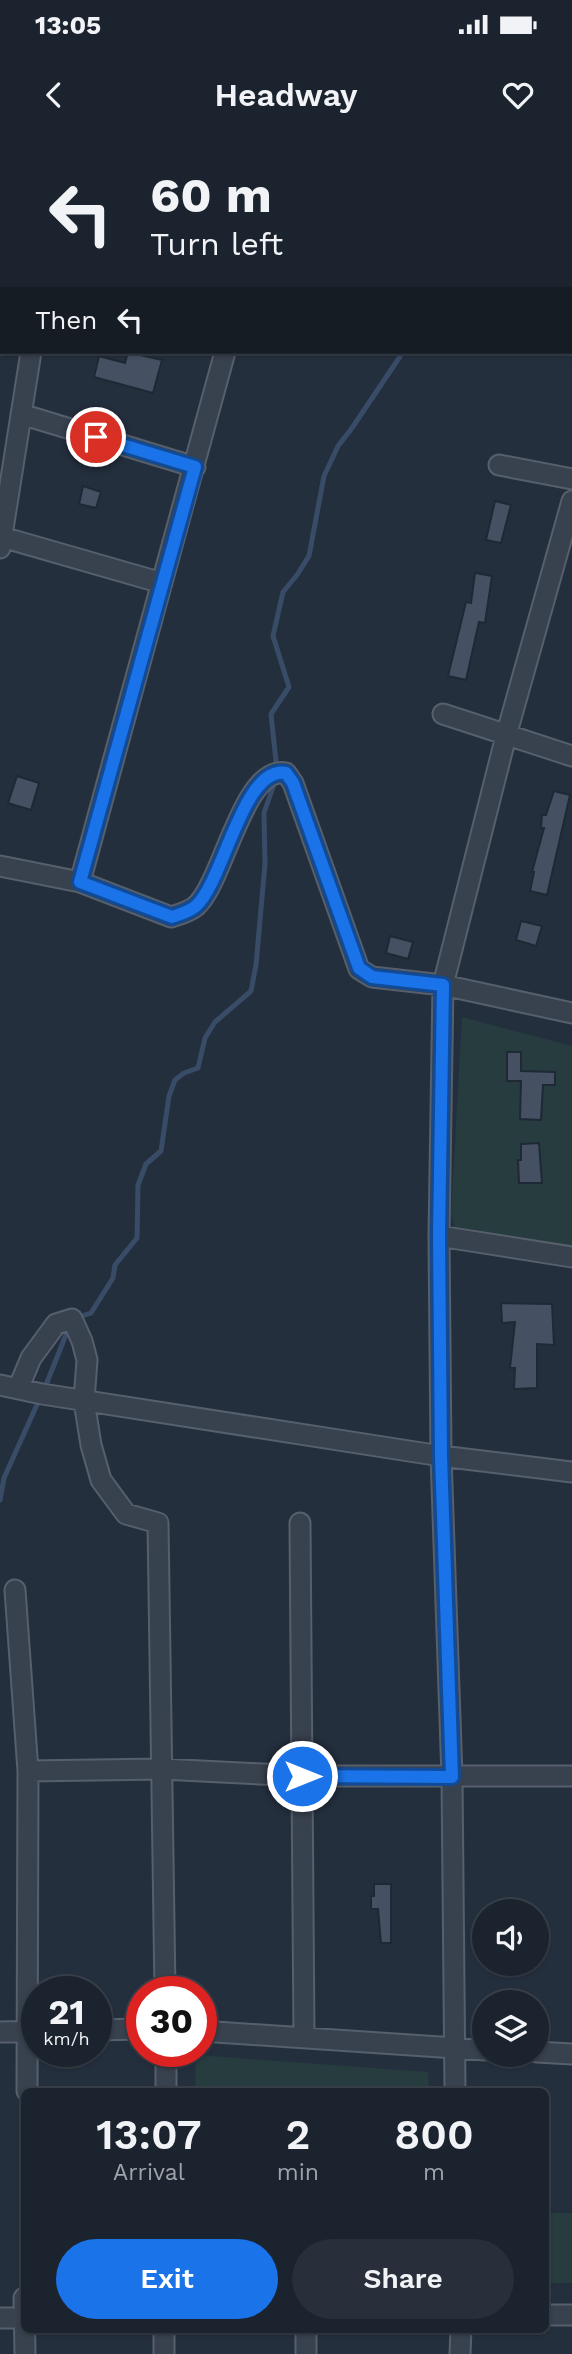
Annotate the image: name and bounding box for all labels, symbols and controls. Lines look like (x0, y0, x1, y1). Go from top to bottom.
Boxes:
text: 13:05 (35, 10, 101, 40)
icon: back (35, 76, 73, 114)
text: Headway (214, 76, 358, 114)
icon: heart (499, 76, 537, 114)
text: 60 m (150, 166, 272, 224)
icon: left (35, 168, 126, 259)
text: Turn left (150, 225, 283, 263)
icon: left (111, 301, 149, 339)
text: Then (35, 305, 97, 335)
pin (66, 407, 126, 467)
icon: arrive (77, 418, 115, 456)
position arrow (265, 1739, 339, 1813)
map controls (472, 1899, 549, 2067)
button: sound (472, 1899, 549, 1976)
speed limit sign: 30 (126, 1976, 217, 2067)
button: layers (472, 1990, 549, 2067)
text: 21 (49, 1991, 84, 2033)
text: km/h (43, 2028, 90, 2049)
text: 13:07 (96, 2110, 202, 2159)
text: 2 (285, 2110, 310, 2159)
text: 800 (394, 2110, 474, 2159)
text: Arrival (113, 2159, 185, 2186)
text: min (277, 2159, 319, 2186)
text: m (423, 2159, 445, 2186)
button: Exit (56, 2239, 278, 2319)
button: Share (292, 2239, 514, 2319)

